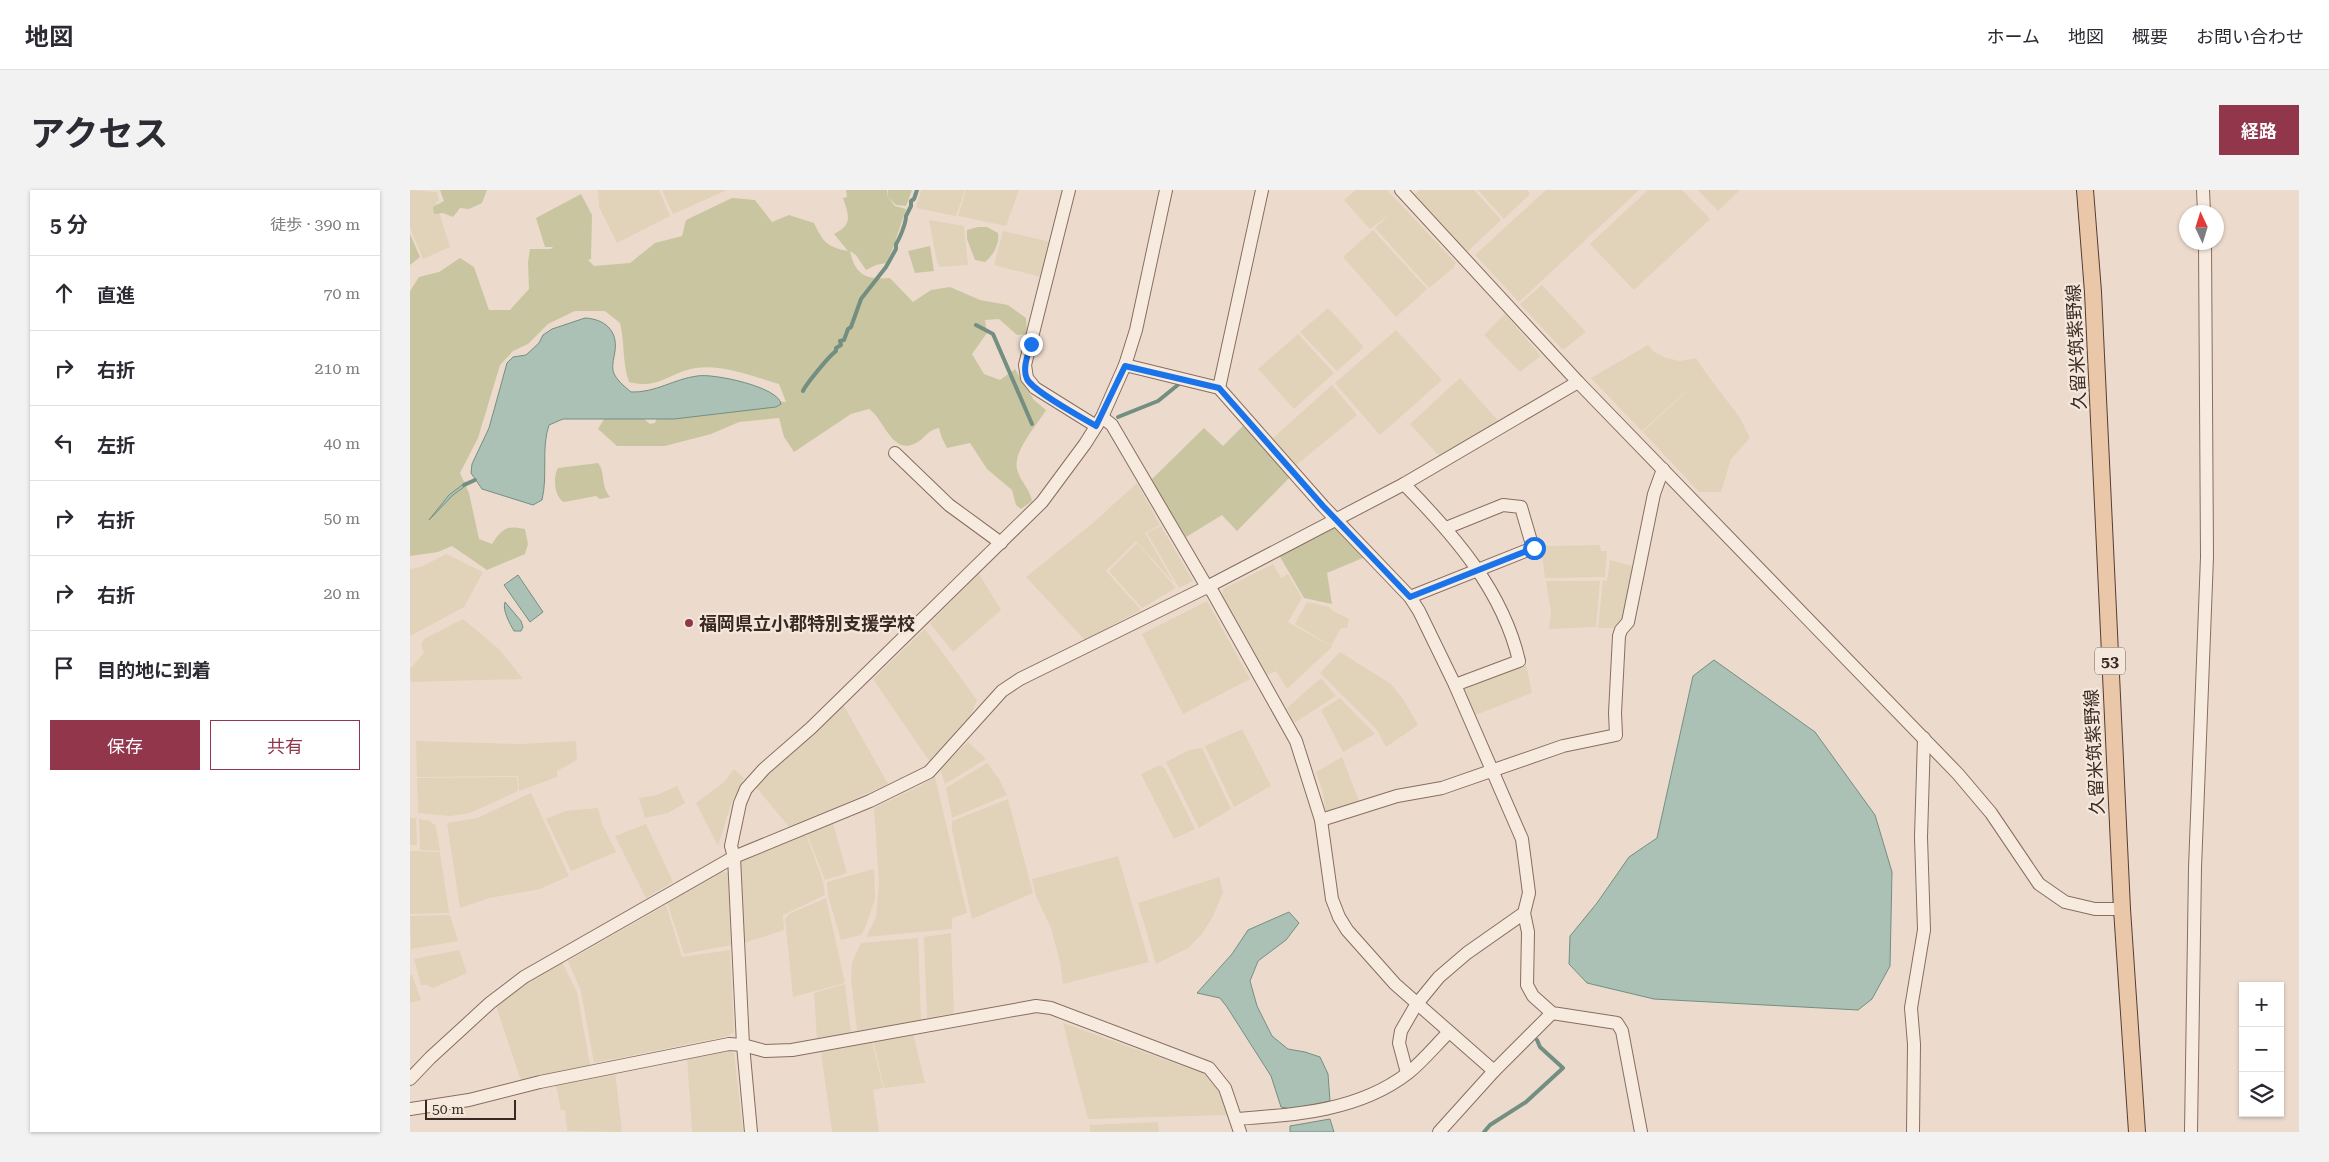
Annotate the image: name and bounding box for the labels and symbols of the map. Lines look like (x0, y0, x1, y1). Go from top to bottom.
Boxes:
north arrow (2179, 205, 2224, 250)
street label: 久留米筑紫野線 (2062, 284, 2090, 410)
route end (1020, 333, 1043, 356)
route start (1523, 537, 1546, 560)
place label: 福岡県立小郡特別支援学校 (699, 613, 915, 634)
marker: 福岡県立小郡特別支援学校 (683, 617, 695, 629)
road number: 53 (2095, 648, 2125, 674)
street label: 久留米筑紫野線 (2080, 689, 2108, 815)
scale bar (425, 1097, 516, 1120)

